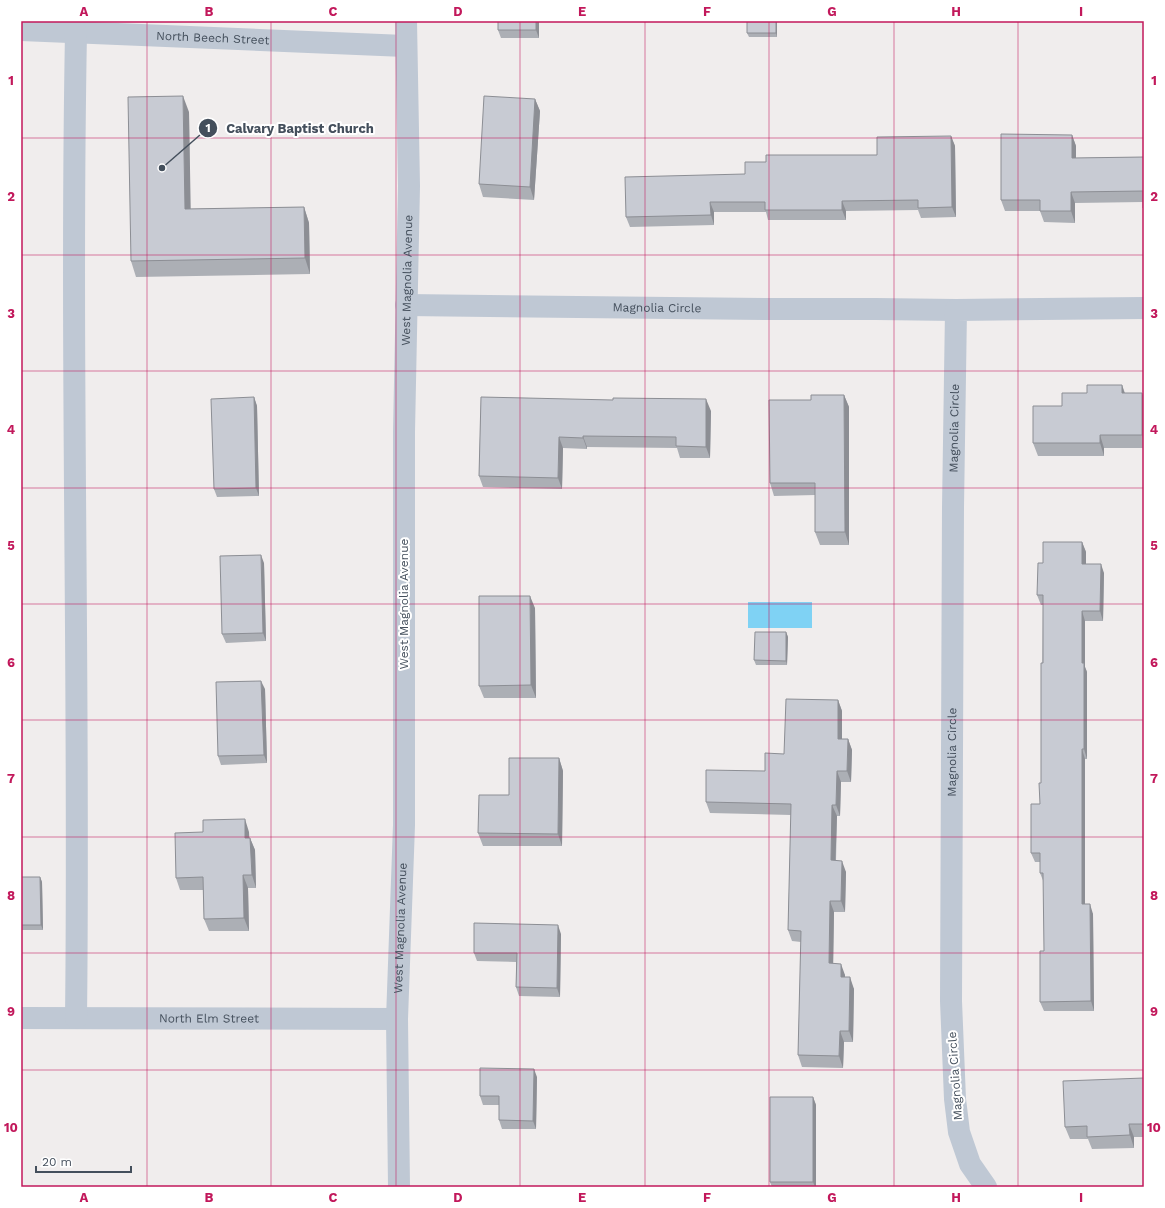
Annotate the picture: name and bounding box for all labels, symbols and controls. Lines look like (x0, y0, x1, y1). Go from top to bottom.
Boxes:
text: A (80, 4, 89, 19)
text: B (205, 4, 214, 19)
text: C (329, 4, 338, 19)
text: D (453, 4, 463, 19)
text: E (578, 4, 586, 19)
text: F (703, 4, 711, 19)
text: G (827, 4, 837, 19)
text: H (951, 4, 961, 19)
text: I (1079, 4, 1083, 19)
street label: North Beech Street (156, 29, 270, 47)
text: 1 (8, 73, 14, 88)
text: 1 (1151, 73, 1157, 88)
callout: Calvary Baptist Church (198, 116, 382, 141)
text: 1 (205, 121, 211, 135)
text: Calvary Baptist Church (226, 121, 374, 136)
text: 2 (7, 189, 15, 204)
text: 2 (1150, 189, 1158, 204)
street label: West Magnolia Avenue (399, 214, 415, 346)
street label: Magnolia Circle (612, 300, 702, 315)
text: 3 (7, 306, 15, 321)
text: 3 (1150, 306, 1158, 321)
street label: Magnolia Circle (947, 384, 962, 473)
text: 4 (7, 422, 16, 437)
text: 4 (1150, 422, 1159, 437)
text: 5 (7, 538, 15, 553)
street label: West Magnolia Avenue (397, 538, 411, 669)
text: 5 (1150, 538, 1158, 553)
text: 6 (7, 655, 15, 670)
text: 6 (1150, 655, 1158, 670)
street label: Magnolia Circle (945, 708, 959, 797)
text: 7 (7, 771, 15, 786)
text: 7 (1150, 771, 1158, 786)
street label: West Magnolia Avenue (391, 862, 410, 994)
text: 8 (7, 888, 15, 903)
text: 8 (1150, 888, 1158, 903)
text: 9 (7, 1004, 15, 1019)
text: 9 (1150, 1004, 1158, 1019)
street label: North Elm Street (159, 1011, 259, 1026)
street label: Magnolia Circle (945, 1031, 965, 1121)
text: 10 (4, 1120, 18, 1135)
text: 10 (1147, 1120, 1161, 1135)
scale bar (36, 1148, 131, 1174)
text: 20 m (42, 1155, 72, 1169)
text: A (80, 1190, 89, 1205)
text: B (205, 1190, 214, 1205)
text: C (329, 1190, 338, 1205)
text: D (453, 1190, 463, 1205)
text: E (578, 1190, 586, 1205)
text: F (703, 1190, 711, 1205)
text: G (827, 1190, 837, 1205)
text: H (951, 1190, 961, 1205)
text: I (1079, 1190, 1083, 1205)

